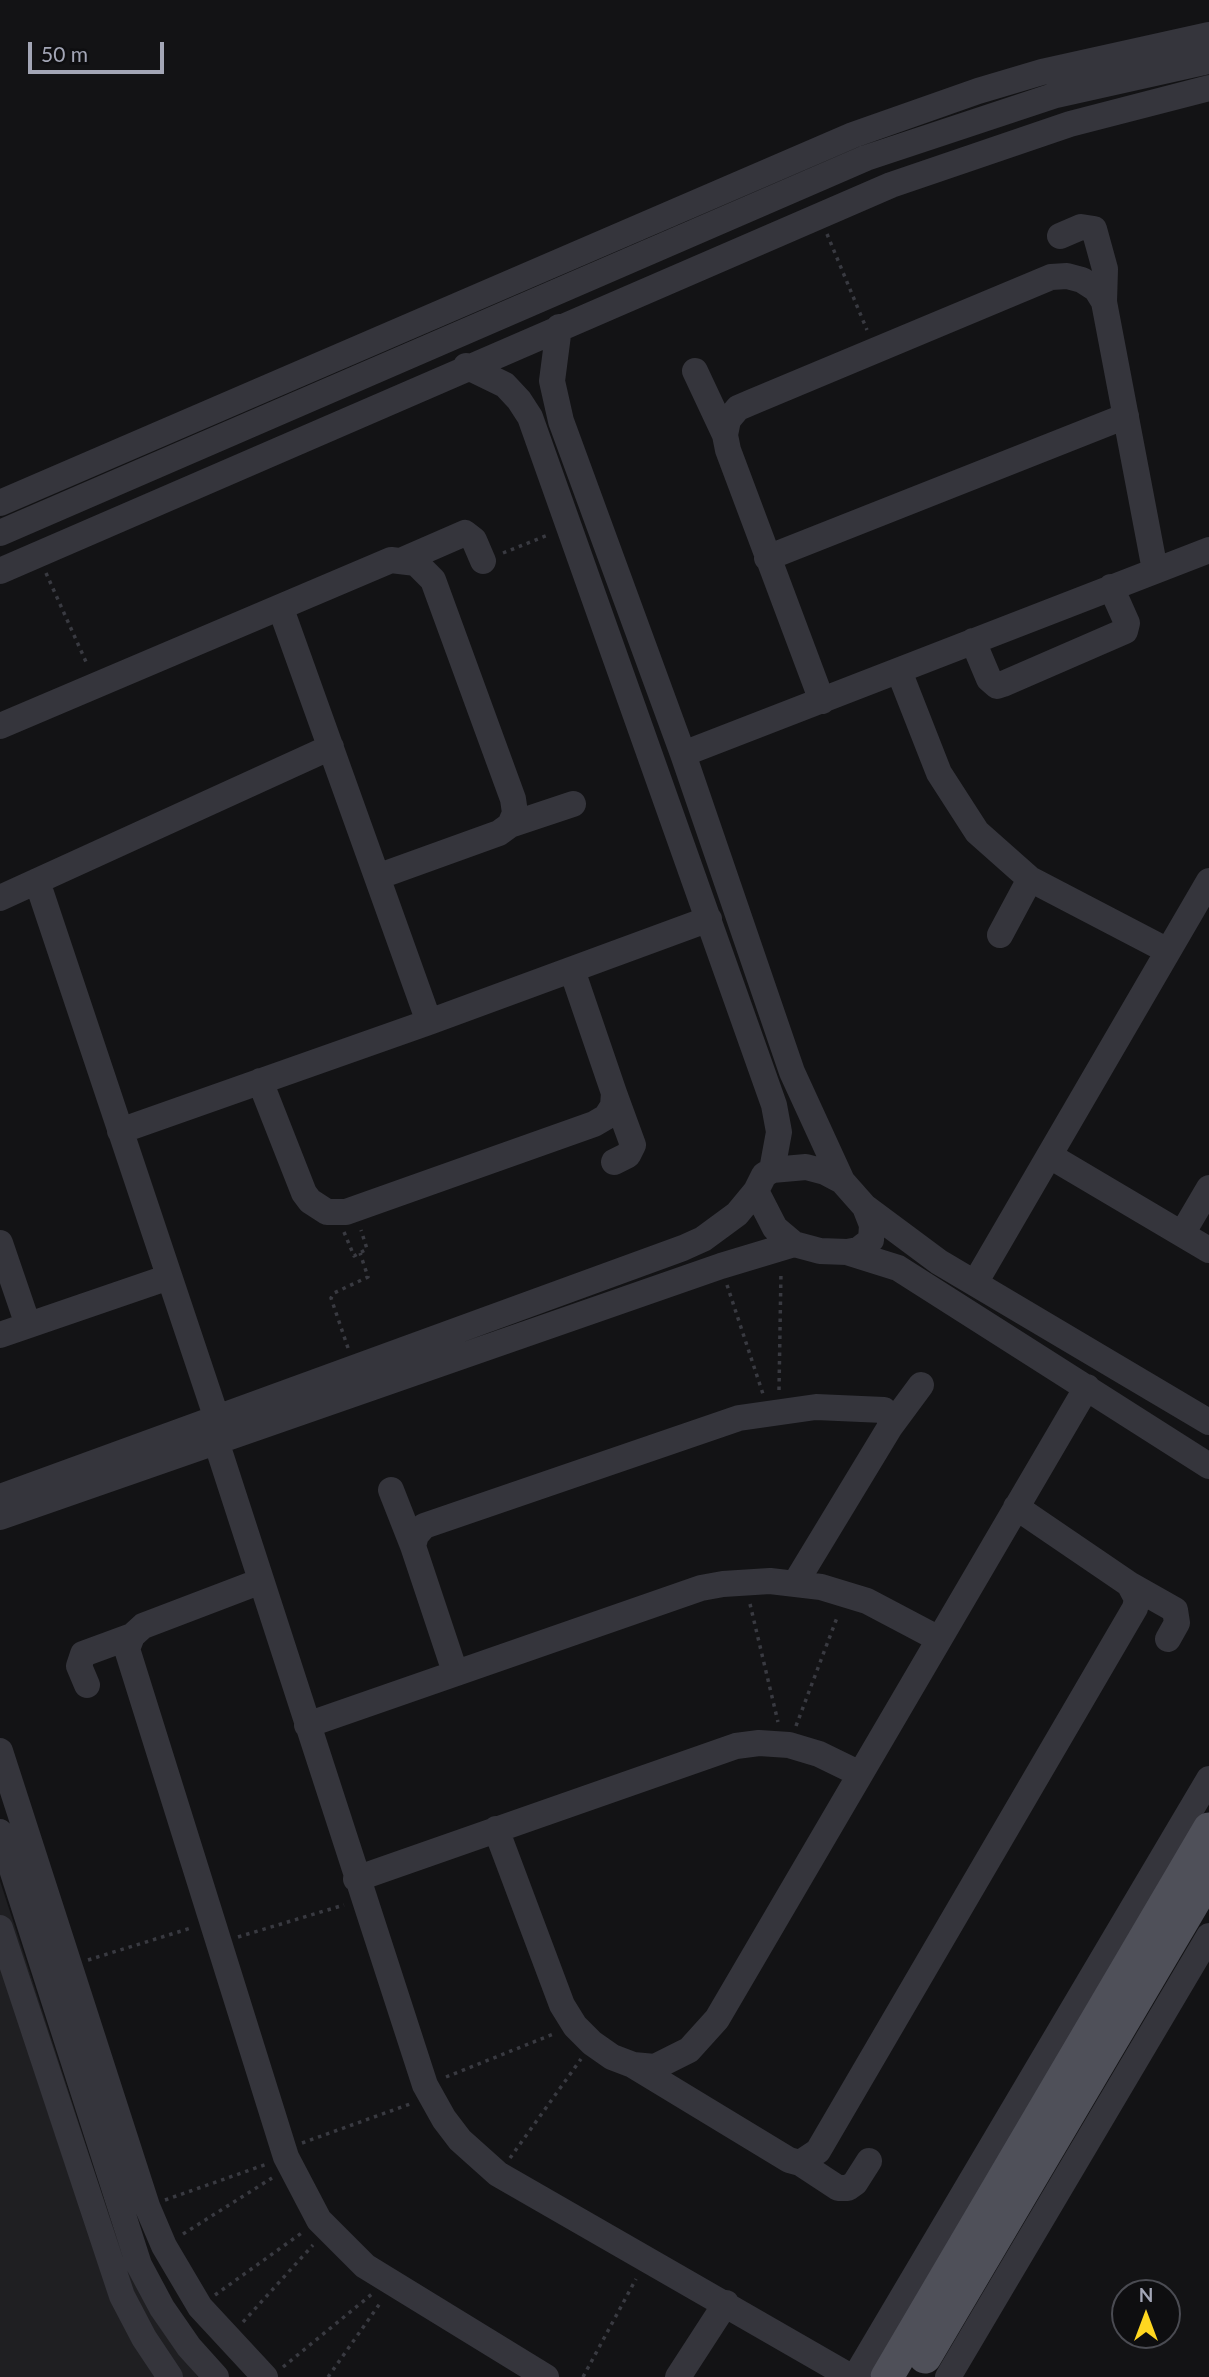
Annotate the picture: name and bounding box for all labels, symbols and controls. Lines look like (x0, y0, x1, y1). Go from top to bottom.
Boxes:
scale bar (32, 28, 168, 72)
text: 50 m (41, 41, 88, 66)
north arrow (1111, 2279, 1181, 2349)
text: N (1139, 2283, 1153, 2306)

